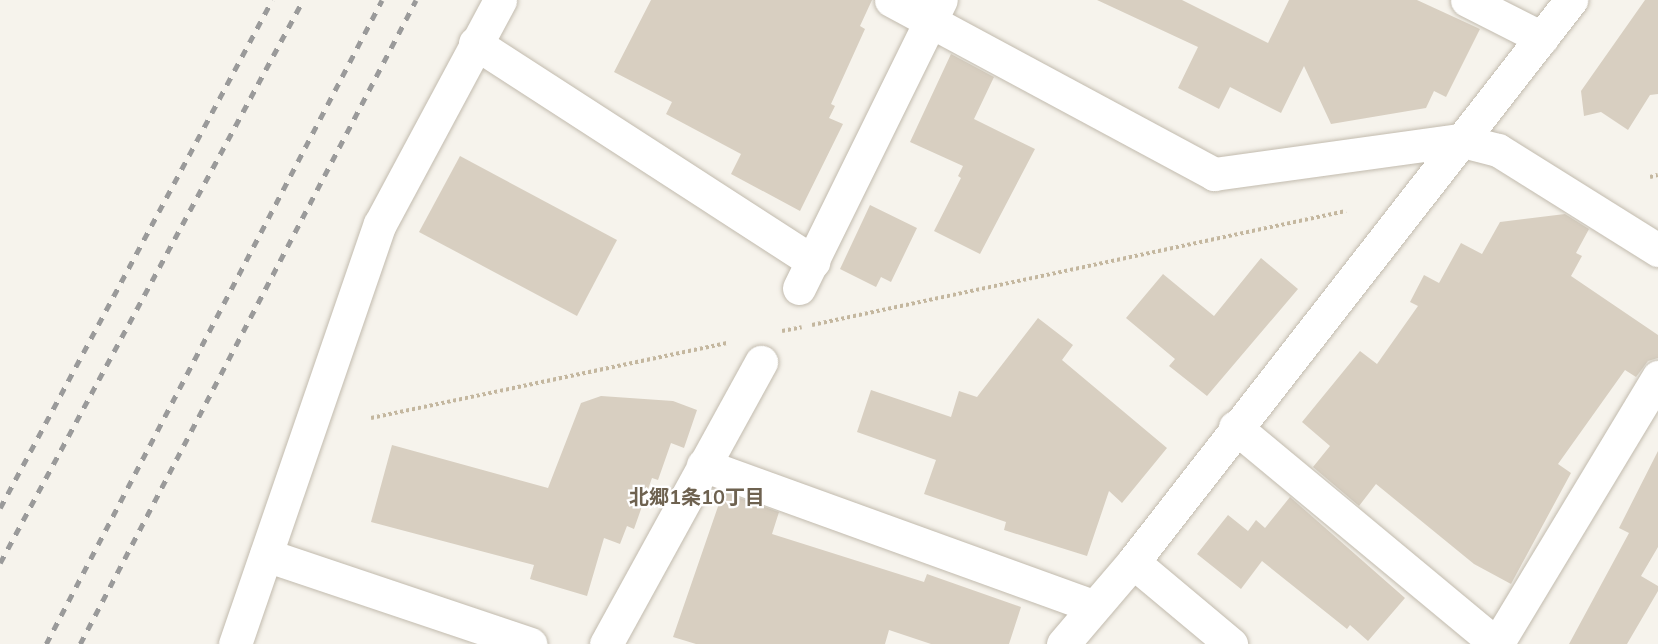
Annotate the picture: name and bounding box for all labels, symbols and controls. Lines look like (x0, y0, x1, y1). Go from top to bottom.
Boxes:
district label: 北郷1条10丁目 (629, 484, 765, 508)

